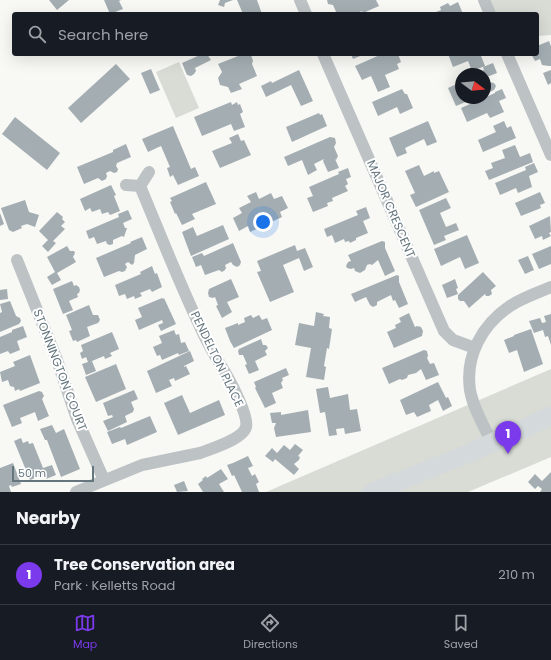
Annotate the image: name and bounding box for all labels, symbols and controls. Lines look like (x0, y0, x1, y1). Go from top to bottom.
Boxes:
search box (12, 12, 539, 56)
icon: search (26, 23, 48, 45)
text: Search here (58, 24, 148, 45)
north arrow (455, 68, 491, 104)
street label: MAJOR CRESCENT (363, 157, 420, 261)
your location (253, 212, 273, 232)
street label: STONNINGTON COURT (29, 307, 92, 433)
street label: PENDELTON PLACE (187, 308, 248, 410)
pin: 1 (495, 421, 521, 454)
scale bar (12, 464, 94, 483)
text: 50 m (18, 465, 46, 481)
text: Nearby (16, 506, 80, 530)
text: Tree Conservation area (54, 554, 235, 575)
text: 1 (27, 565, 31, 584)
text: 210 m (498, 565, 535, 584)
text: Park · Kelletts Road (54, 576, 175, 595)
tab: Map (73, 612, 97, 653)
tab: Directions (243, 612, 298, 653)
tab: Saved (444, 612, 478, 653)

